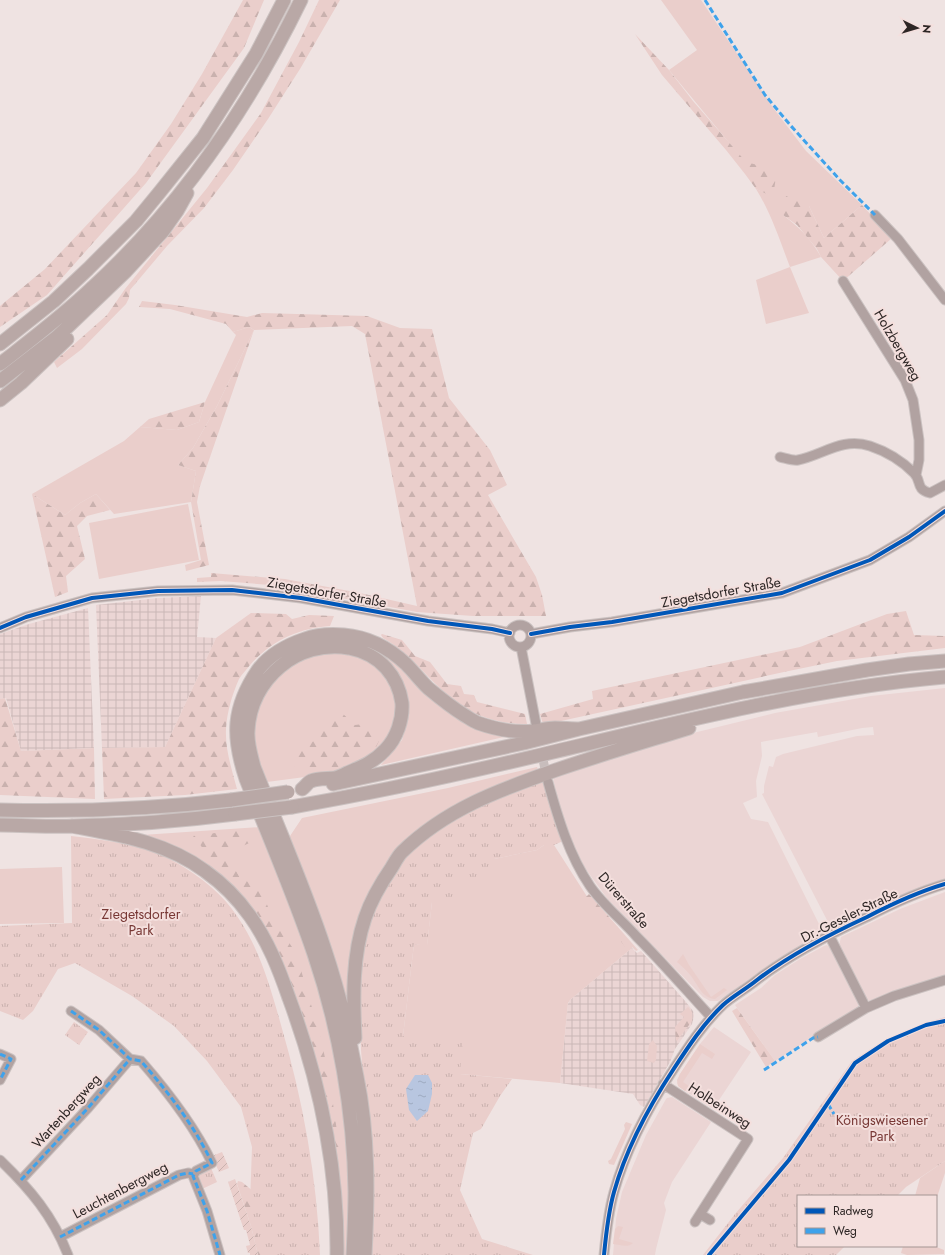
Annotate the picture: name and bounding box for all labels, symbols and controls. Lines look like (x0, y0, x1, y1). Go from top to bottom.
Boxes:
north arrow (897, 8, 937, 48)
text: N (919, 24, 935, 34)
street label: Holzbergweg (869, 306, 927, 384)
street label: Ziegetsdorfer Straße (266, 572, 388, 612)
street label: Ziegetsdorfer Straße (660, 572, 782, 612)
street label: Dürerstraße (594, 867, 654, 933)
street label: Dr.-Gessler-Straße (797, 883, 901, 947)
park label: Ziegetsdorfer Park (101, 904, 181, 940)
street label: Wartenbergweg (27, 1069, 105, 1153)
street label: Holbeinweg (685, 1077, 755, 1133)
park label: Königswiesener Park (836, 1110, 928, 1146)
street label: Leuchtenbergweg (69, 1157, 171, 1223)
legend (797, 1195, 937, 1247)
text: Radweg (833, 1202, 873, 1220)
text: Weg (833, 1222, 857, 1240)

